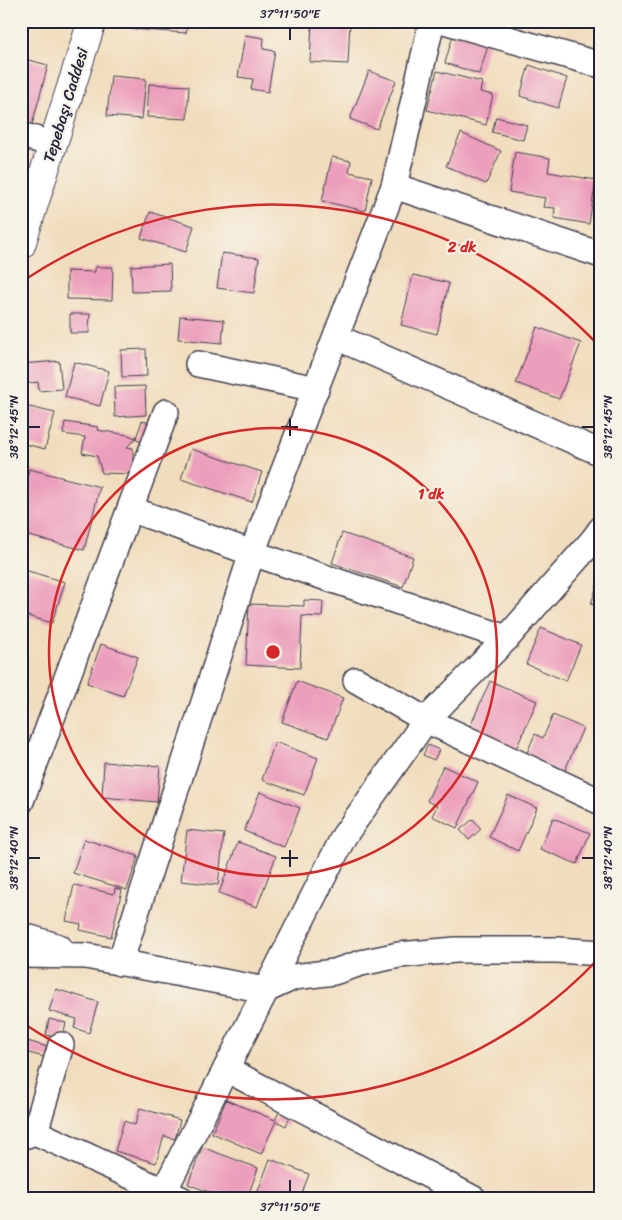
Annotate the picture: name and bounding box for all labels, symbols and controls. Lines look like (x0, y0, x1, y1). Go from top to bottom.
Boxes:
text: 37°11'50"E (260, 3, 321, 25)
street label: Tepebaşı Caddesi (34, 43, 97, 166)
text: 2 dk (447, 234, 477, 260)
text: 38°12'45"N (3, 395, 25, 459)
text: 38°12'45"N (597, 395, 619, 459)
text: 1 dk (418, 481, 445, 507)
centre of rings (264, 643, 282, 661)
text: 38°12'40"N (3, 825, 25, 890)
text: 38°12'40"N (597, 825, 619, 890)
text: 37°11'50"E (260, 1196, 321, 1218)

